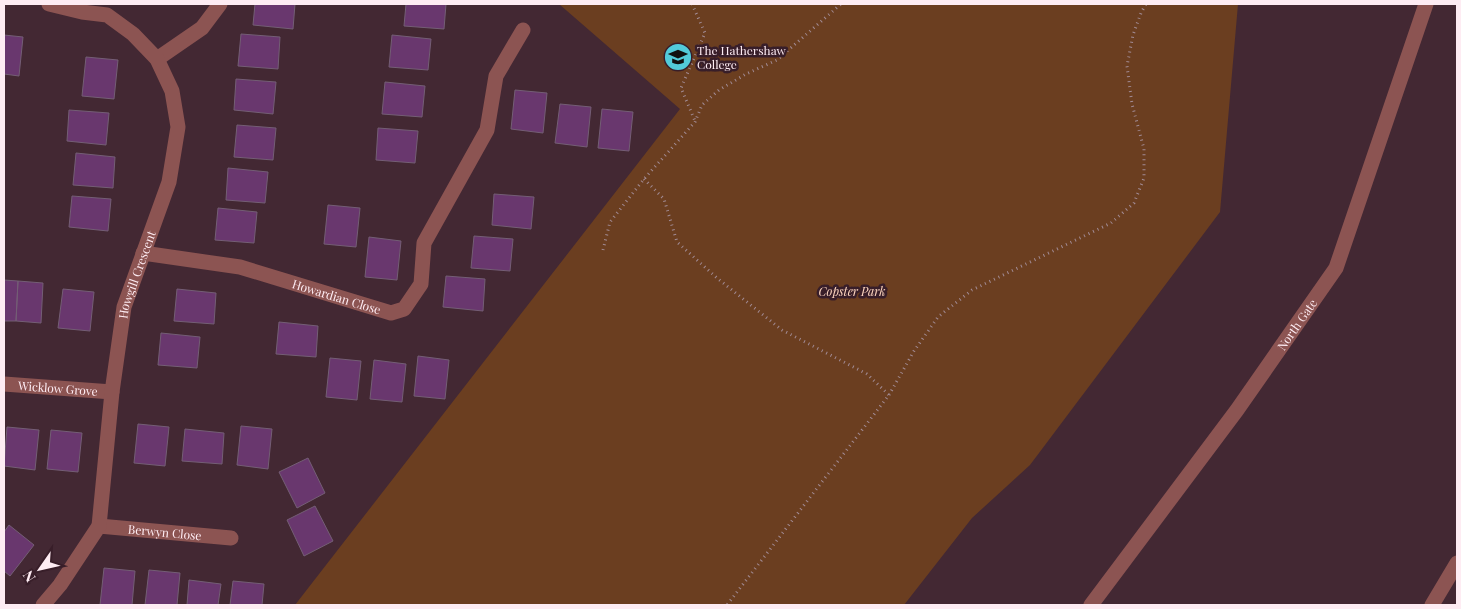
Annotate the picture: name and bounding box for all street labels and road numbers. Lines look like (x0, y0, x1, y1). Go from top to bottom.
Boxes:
street label: Howgill Crescent (114, 228, 159, 320)
street label: Howardian Close (290, 275, 383, 317)
street label: North Gate (1273, 296, 1320, 353)
street label: Wicklow Grove (16, 377, 98, 399)
street label: Berwyn Close (127, 521, 202, 543)

